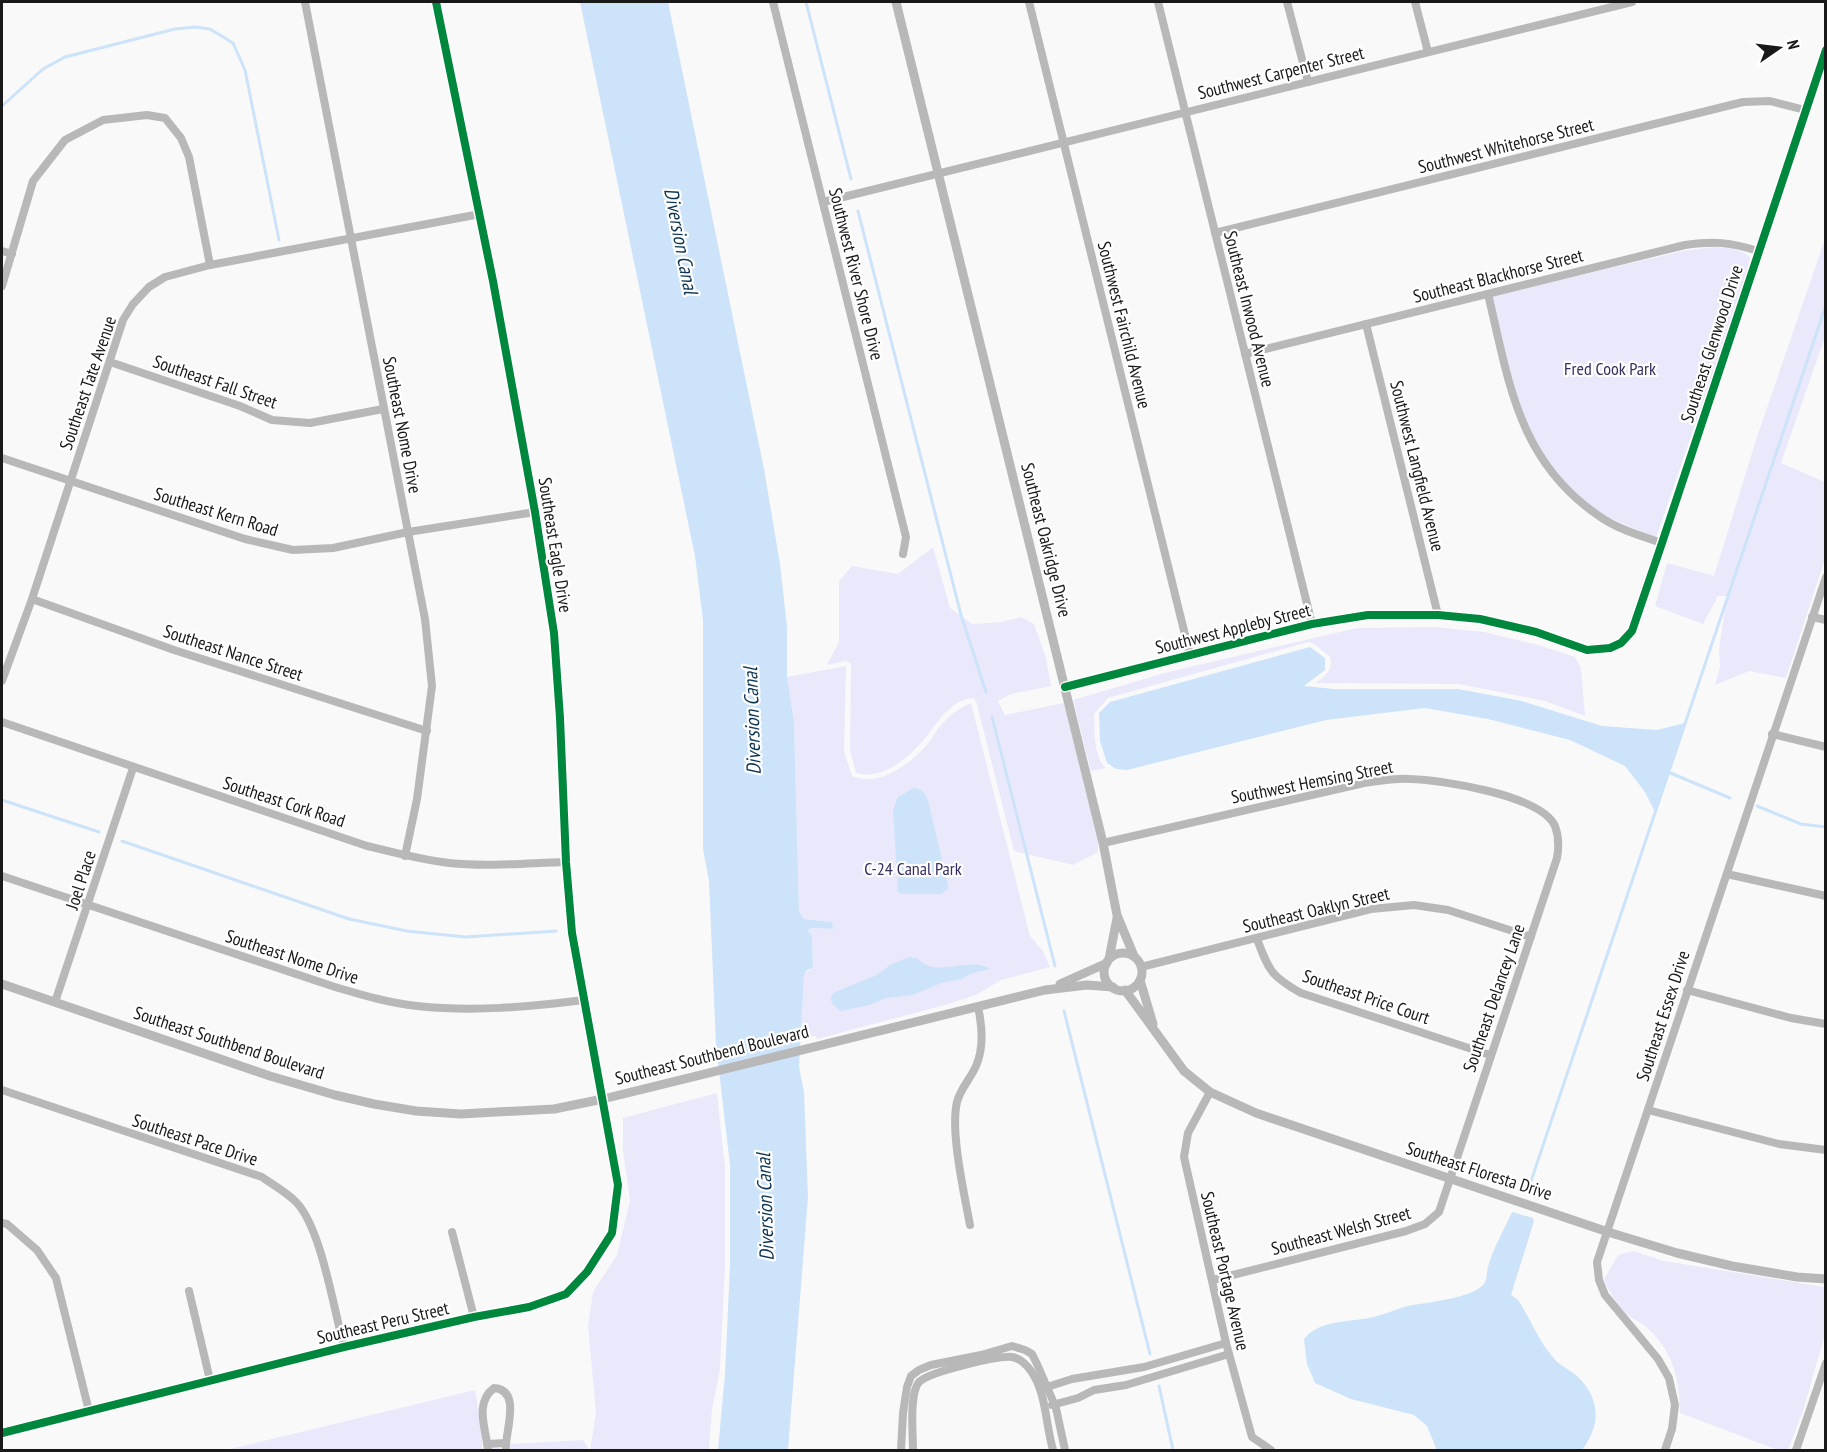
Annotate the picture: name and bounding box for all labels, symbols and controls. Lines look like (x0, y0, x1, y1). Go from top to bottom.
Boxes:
north arrow (1749, 18, 1809, 78)
text: N (1783, 38, 1804, 51)
street label: Southwest Carpenter Street (1195, 41, 1366, 104)
street label: Southwest Whitehorse Street (1416, 113, 1596, 178)
street label: Southwest River Shore Drive (824, 185, 889, 362)
water label: Diversion Canal (658, 186, 704, 299)
street label: Southeast Inwood Avenue (1219, 228, 1280, 389)
street label: Southwest Fairchild Avenue (1093, 239, 1156, 411)
street label: Southeast Blackhorse Street (1411, 243, 1585, 308)
street label: Southeast Glenwood Drive (1675, 262, 1748, 426)
street label: Southeast Tate Avenue (54, 313, 121, 453)
street label: Southeast Fall Street (150, 350, 280, 414)
street label: Southeast Nome Drive (378, 355, 427, 495)
park label: Fred Cook Park (1564, 357, 1656, 380)
street label: Southwest Langfield Avenue (1385, 378, 1450, 554)
street label: Southeast Oakridge Drive (1016, 460, 1077, 619)
street label: Southeast Eagle Drive (533, 476, 578, 614)
street label: Southeast Kern Road (151, 482, 281, 541)
street label: Southwest Appleby Street (1153, 598, 1313, 659)
street label: Southeast Nance Street (161, 619, 306, 686)
water label: Diversion Canal (737, 665, 767, 775)
street label: Southwest Hemsing Street (1229, 755, 1395, 808)
street label: Southeast Cork Road (220, 771, 348, 832)
street label: Joel Place (60, 847, 101, 913)
park label: C-24 Canal Park (864, 857, 962, 880)
street label: Southeast Oaklyn Street (1240, 881, 1391, 938)
street label: Southeast Delancey Lane (1457, 921, 1530, 1075)
street label: Southeast Nome Drive (223, 924, 362, 989)
street label: Southeast Essex Drive (1631, 948, 1694, 1084)
street label: Southeast Price Court (1299, 964, 1433, 1029)
street label: Southeast Southbend Boulevard (131, 1001, 327, 1084)
street label: Southeast Southbend Boulevard (613, 1019, 811, 1090)
street label: Southeast Pace Drive (130, 1108, 261, 1171)
street label: Southeast Floresta Drive (1403, 1136, 1555, 1205)
water label: Diversion Canal (750, 1151, 780, 1261)
street label: Southeast Portage Avenue (1196, 1189, 1255, 1353)
street label: Southeast Welsh Street (1269, 1201, 1413, 1260)
street label: Southeast Peru Street (315, 1296, 451, 1349)

